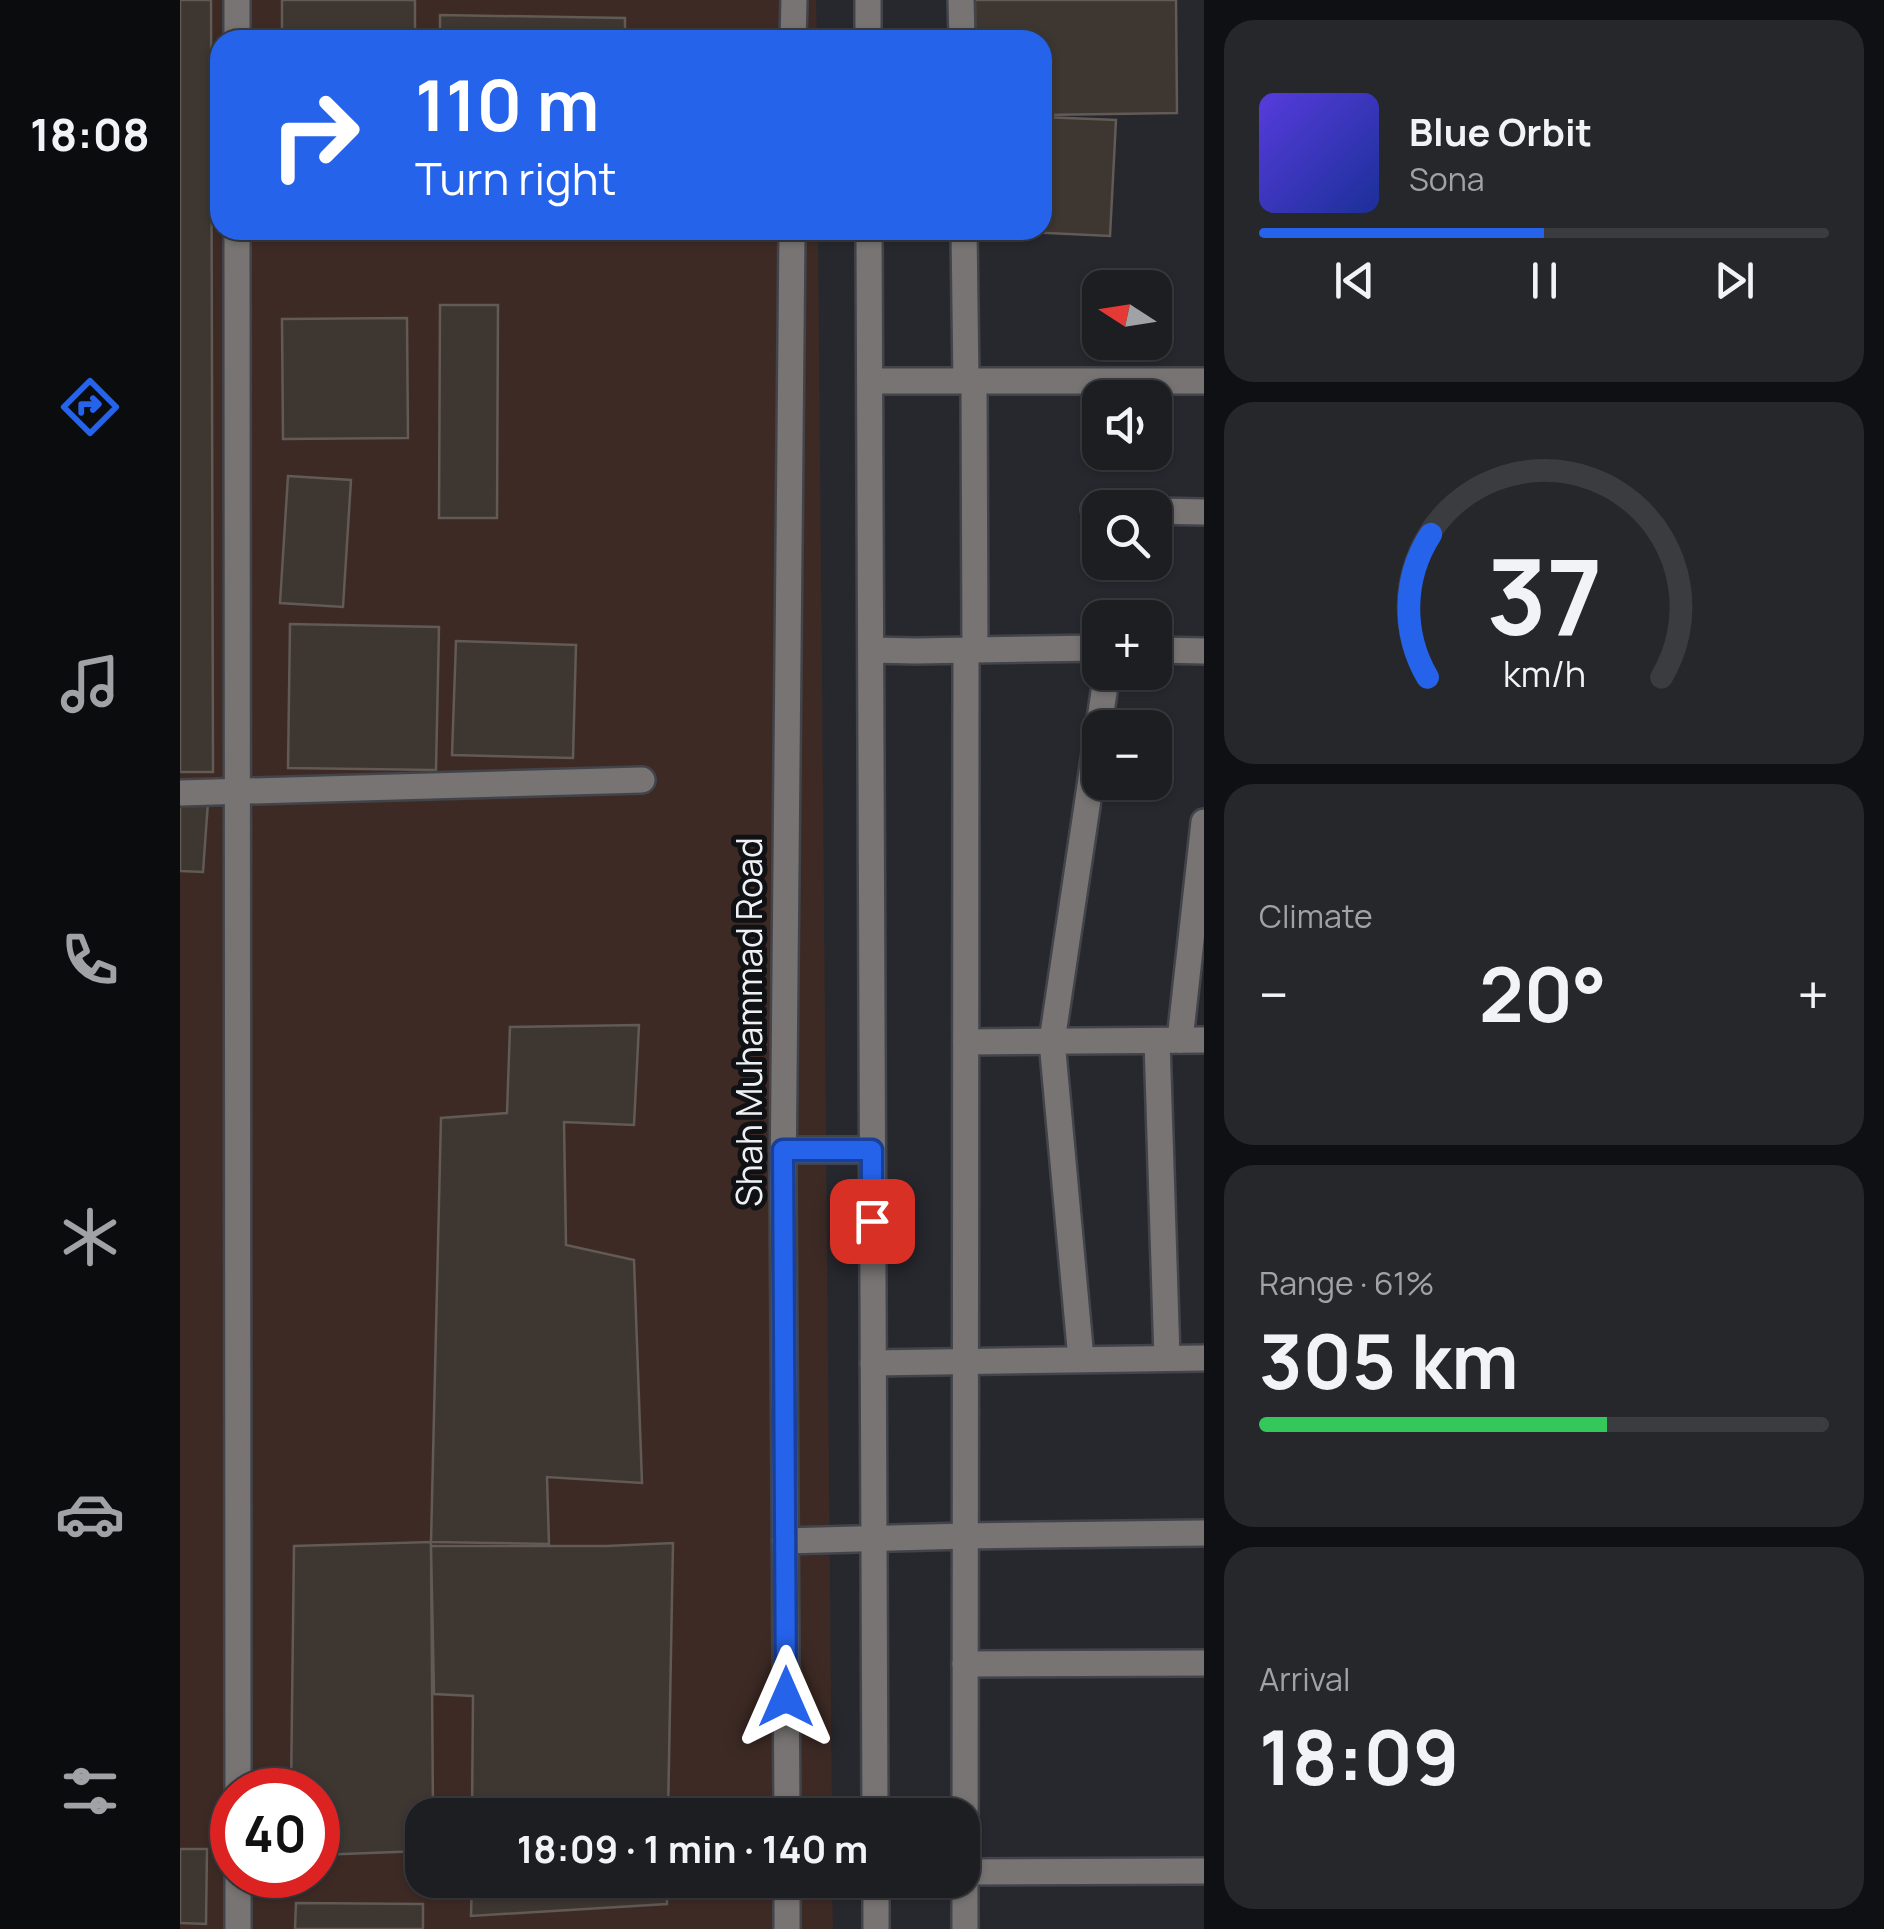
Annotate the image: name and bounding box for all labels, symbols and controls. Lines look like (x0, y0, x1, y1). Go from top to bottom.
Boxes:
text: 110 m (415, 56, 599, 152)
icon: right (250, 70, 380, 200)
text: 18:08 (30, 103, 150, 165)
text: Blue Orbit (1409, 105, 1592, 157)
text: Turn right (415, 147, 616, 209)
text: Sona (1409, 157, 1484, 201)
icon: previous (1327, 253, 1382, 308)
icon: pause (1517, 253, 1572, 308)
icon: next (1707, 253, 1762, 308)
north arrow (1082, 270, 1172, 360)
map controls (1082, 270, 1172, 800)
icon: directions (55, 372, 125, 442)
button: sound (1082, 380, 1172, 470)
button: search (1082, 490, 1172, 580)
text: 37 (1486, 524, 1602, 666)
button: + (1082, 600, 1172, 690)
icon: music (55, 649, 125, 719)
text: km/h (1502, 649, 1586, 698)
button: − (1082, 710, 1172, 800)
street label: Shah Muhammad Road (725, 837, 773, 1207)
text: Climate (1259, 894, 1373, 938)
icon: phone (55, 925, 125, 995)
text: 20° (1479, 942, 1607, 1045)
text: − (1259, 956, 1289, 1032)
text: + (1797, 956, 1829, 1032)
pin (830, 1179, 915, 1264)
icon: arrive (845, 1194, 900, 1249)
icon: climate (55, 1202, 125, 1272)
text: Range · 61% (1259, 1261, 1434, 1305)
text: 305 km (1259, 1309, 1519, 1412)
icon: car (55, 1479, 125, 1549)
position arrow (734, 1645, 838, 1749)
text: Arrival (1259, 1657, 1350, 1701)
text: 18:09 (1259, 1705, 1459, 1808)
icon: filters (55, 1756, 125, 1826)
speed limit sign: 40 (210, 1768, 340, 1898)
text: 18:09 · 1 min · 140 m (517, 1822, 868, 1874)

